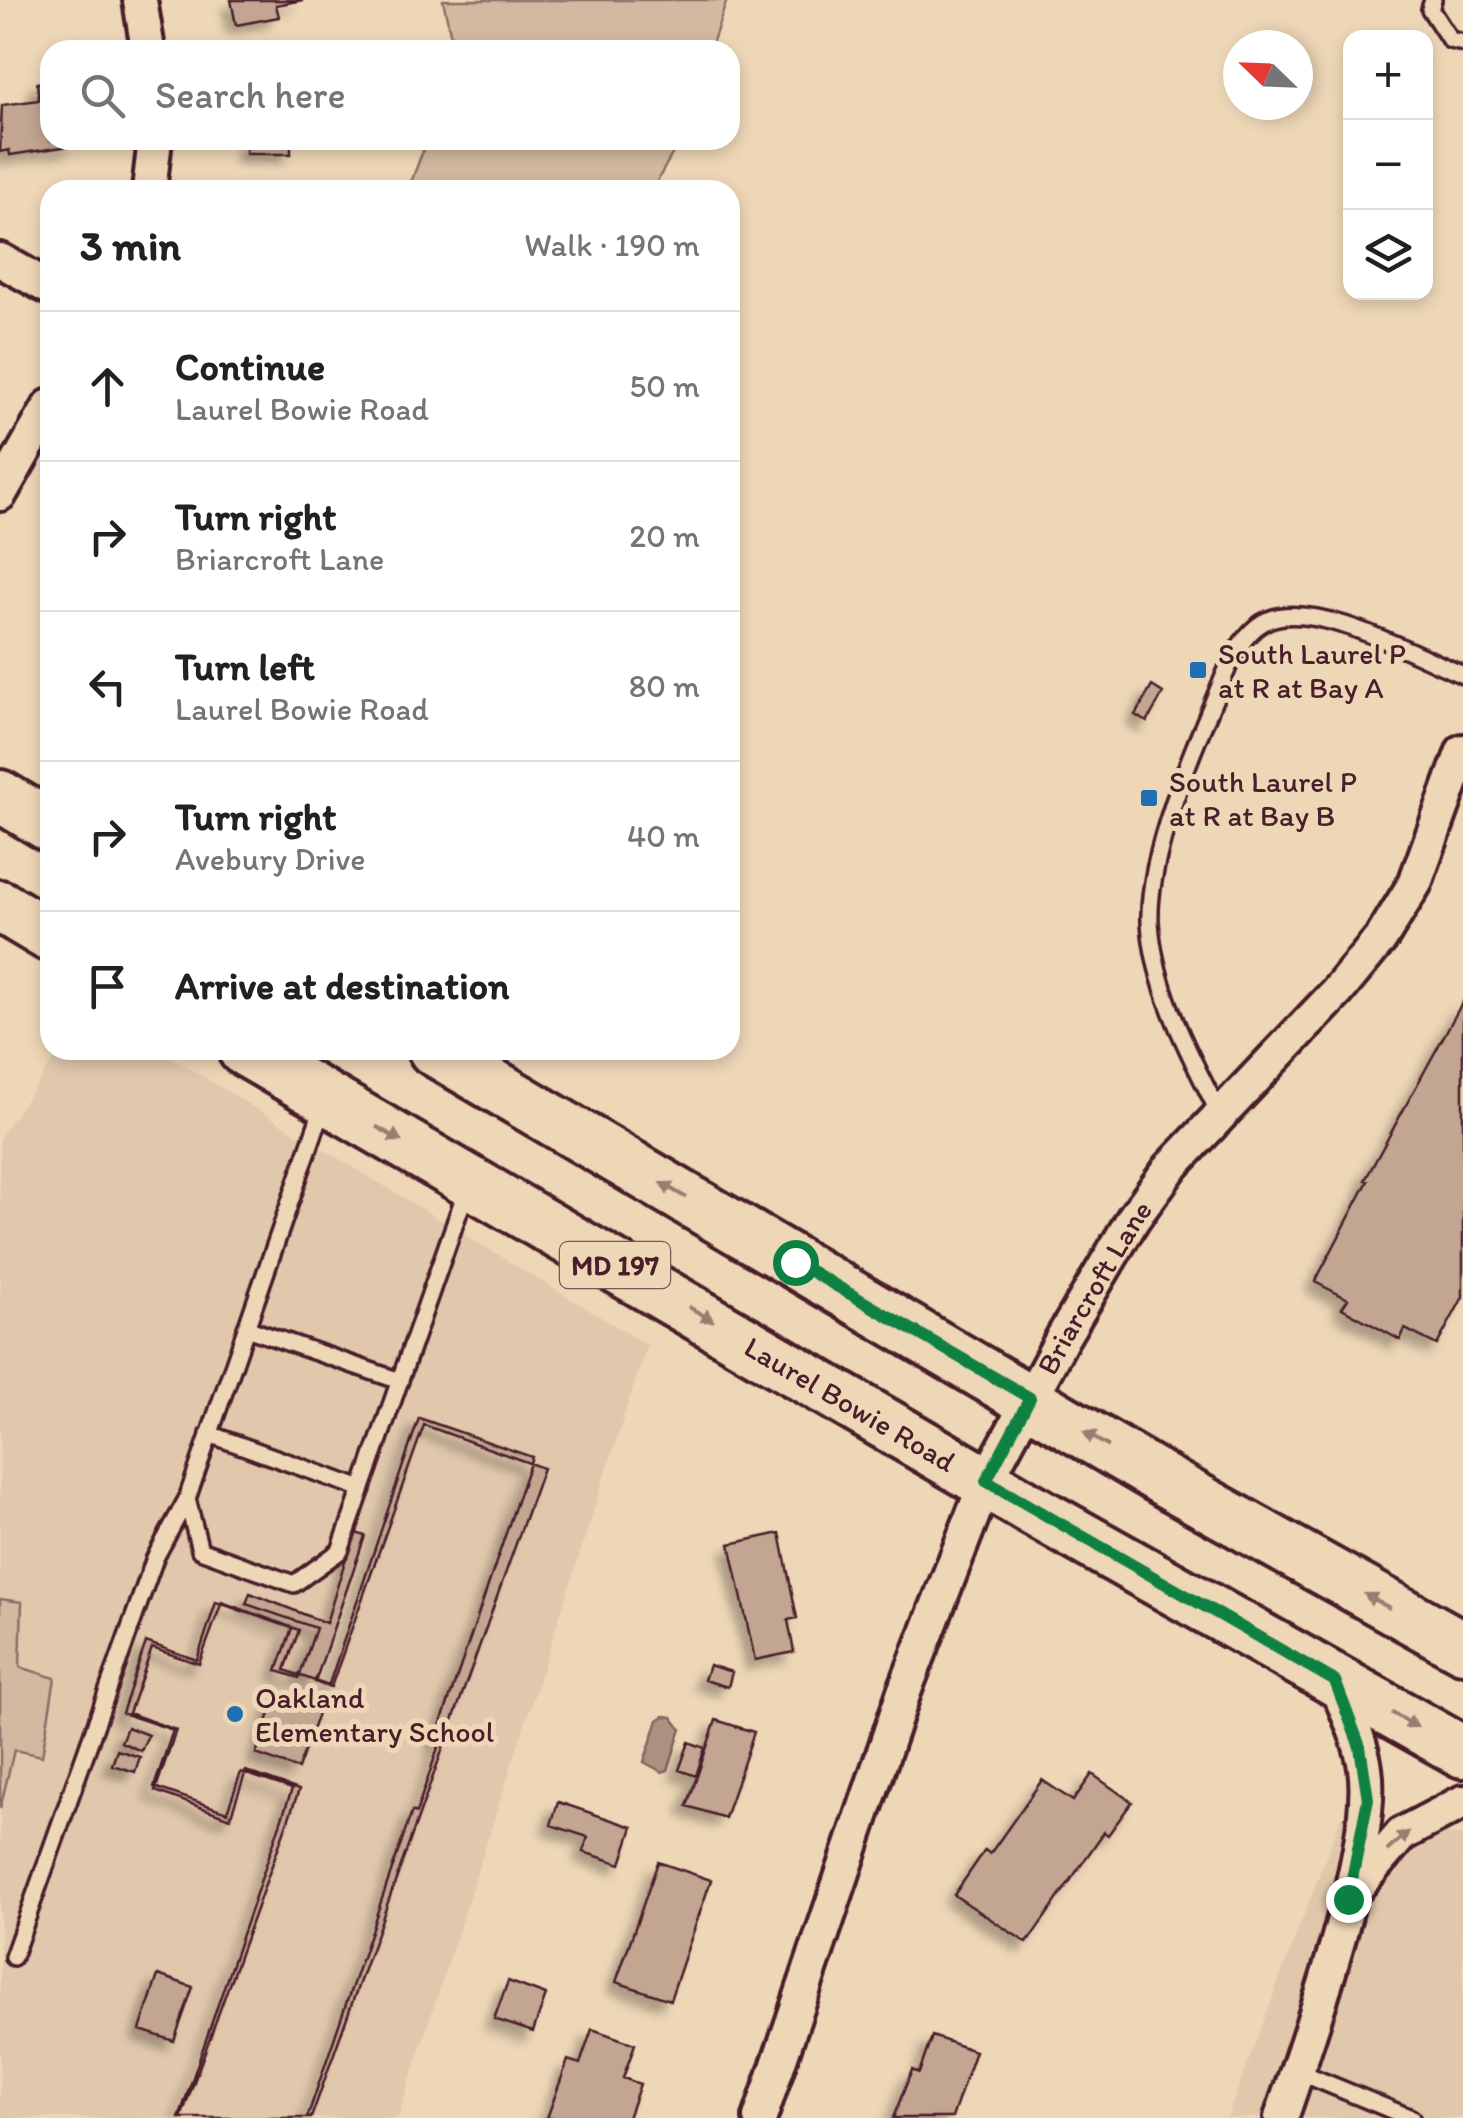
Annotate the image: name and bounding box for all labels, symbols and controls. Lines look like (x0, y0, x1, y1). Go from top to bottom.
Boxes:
north arrow (1223, 30, 1313, 120)
map controls (1343, 30, 1433, 300)
button: + (1343, 30, 1433, 120)
search box (40, 40, 740, 150)
icon: search (75, 68, 130, 123)
text: Search here (155, 72, 346, 118)
button: − (1343, 120, 1433, 210)
button: layers (1343, 210, 1433, 300)
text: 3 min (80, 220, 181, 271)
text: Walk · 190 m (524, 226, 700, 264)
text: Continue (175, 344, 325, 390)
icon: ahead (80, 359, 135, 414)
text: 50 m (629, 367, 700, 405)
text: Laurel Bowie Road (175, 390, 429, 428)
text: Turn right (175, 494, 337, 540)
icon: right (80, 509, 135, 564)
text: 20 m (629, 517, 700, 555)
text: Briarcroft Lane (175, 540, 384, 578)
place label: South Laurel P at R at Bay A (1218, 635, 1406, 706)
text: Turn left (175, 644, 315, 690)
icon: left (80, 659, 135, 714)
marker: South Laurel P at R at Bay A (1187, 659, 1209, 681)
text: 80 m (629, 667, 700, 705)
text: Laurel Bowie Road (175, 690, 429, 728)
place label: South Laurel P at R at Bay B (1169, 763, 1357, 834)
marker: South Laurel P at R at Bay B (1138, 787, 1160, 809)
text: Turn right (175, 794, 337, 840)
icon: right (80, 809, 135, 864)
text: 40 m (627, 817, 700, 855)
text: Avebury Drive (175, 840, 366, 878)
icon: arrive (80, 959, 135, 1014)
text: Arrive at destination (175, 963, 510, 1009)
one-way arrow (375, 1125, 403, 1142)
one-way arrow (659, 1182, 688, 1199)
street label: Briarcroft Lane (1028, 1192, 1159, 1381)
route start (773, 1240, 819, 1286)
road number: MD 197 (560, 1242, 670, 1288)
one-way arrow (687, 1305, 715, 1323)
street label: Laurel Bowie Road (738, 1328, 963, 1480)
one-way arrow (1082, 1431, 1110, 1448)
one-way arrow (1363, 1593, 1391, 1611)
place label: Oakland Elementary School (255, 1679, 495, 1750)
marker: Oakland Elementary School (224, 1703, 246, 1725)
one-way arrow (1390, 1711, 1419, 1728)
one-way arrow (1385, 1830, 1409, 1853)
route end (1326, 1877, 1372, 1923)

